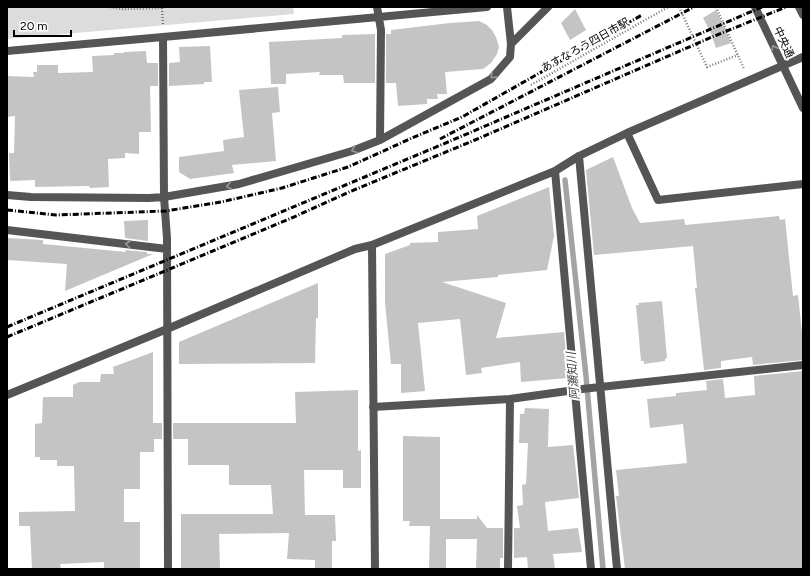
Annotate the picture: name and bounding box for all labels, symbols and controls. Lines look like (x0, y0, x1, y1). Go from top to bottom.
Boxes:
scale bar (14, 12, 71, 38)
street label: あすなろう四日市駅 (539, 16, 632, 75)
text: 20 m (20, 19, 48, 33)
street label: 中央通 (771, 25, 796, 60)
one-way arrow (771, 44, 779, 52)
one-way arrow (490, 71, 498, 79)
one-way arrow (350, 145, 357, 154)
one-way arrow (226, 181, 232, 189)
one-way arrow (125, 240, 131, 249)
water label: 阿瀬知川 (564, 349, 582, 401)

